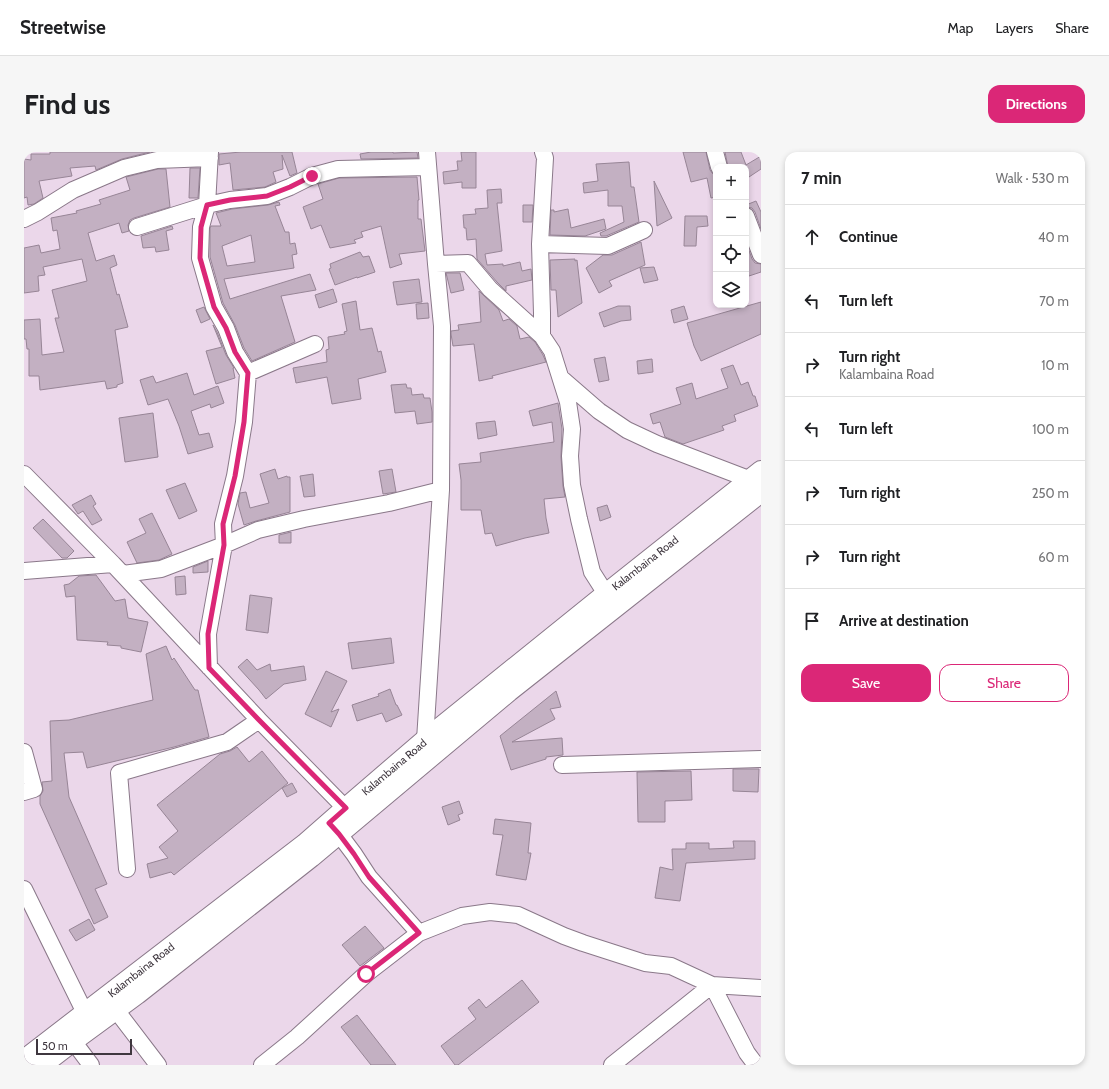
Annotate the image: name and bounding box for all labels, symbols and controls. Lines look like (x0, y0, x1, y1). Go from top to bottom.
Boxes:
text: Streetwise (20, 16, 106, 39)
text: Map (948, 19, 973, 37)
text: Layers (995, 19, 1033, 37)
text: Share (1055, 19, 1089, 37)
button: Directions (988, 85, 1085, 123)
text: Find us (24, 87, 110, 121)
map controls (713, 164, 749, 308)
button: + (713, 164, 749, 200)
route end (303, 167, 321, 185)
text: 7 min (801, 168, 842, 188)
text: Walk · 530 m (996, 170, 1069, 186)
button: − (713, 200, 749, 236)
icon: ahead (801, 226, 823, 248)
text: Continue (839, 228, 898, 246)
text: 40 m (1038, 229, 1069, 245)
button: locate (713, 236, 749, 272)
button: layers (713, 272, 749, 308)
icon: left (801, 290, 823, 312)
text: Turn left (839, 292, 893, 310)
text: 70 m (1039, 293, 1069, 309)
text: Turn right (839, 348, 900, 366)
icon: right (801, 354, 823, 376)
text: 10 m (1041, 357, 1069, 373)
text: Kalambaina Road (839, 366, 934, 382)
icon: left (801, 418, 823, 440)
text: Turn left (839, 420, 893, 438)
text: 100 m (1032, 421, 1069, 437)
icon: right (801, 482, 823, 504)
text: Turn right (839, 484, 900, 502)
text: 250 m (1032, 485, 1069, 501)
street label: Kalambaina Road (609, 533, 681, 593)
icon: right (801, 546, 823, 568)
text: Turn right (839, 548, 900, 566)
text: 60 m (1038, 549, 1069, 565)
icon: arrive (801, 610, 823, 632)
text: Arrive at destination (839, 612, 969, 630)
button: Save (801, 664, 931, 702)
button: Share (939, 664, 1069, 702)
street label: Kalambaina Road (359, 736, 429, 798)
street label: Kalambaina Road (105, 940, 177, 1000)
route start (357, 965, 375, 983)
scale bar (36, 1037, 132, 1056)
text: 50 m (42, 1039, 68, 1053)

